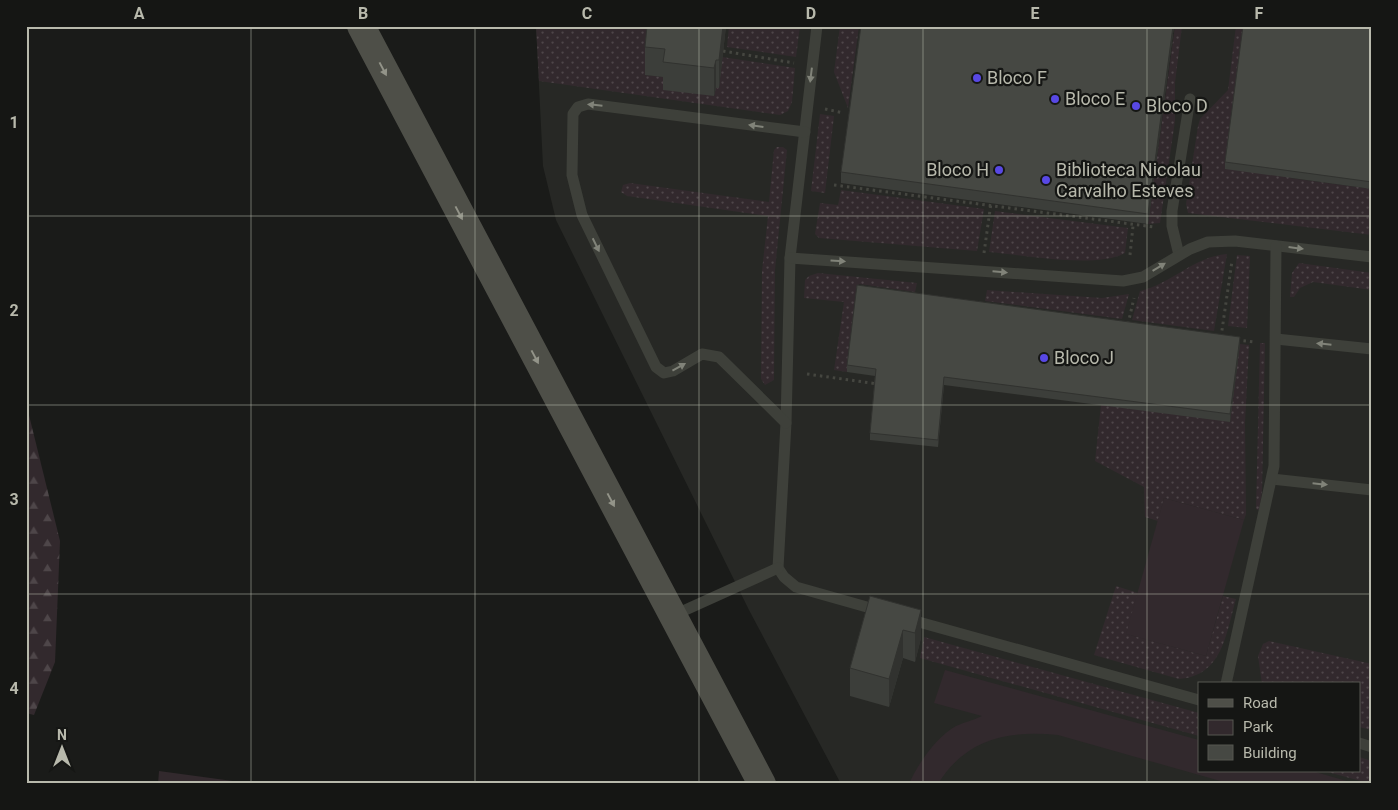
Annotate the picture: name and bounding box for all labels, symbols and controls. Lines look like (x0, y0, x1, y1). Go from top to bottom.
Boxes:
text: A (134, 4, 145, 23)
text: B (358, 4, 368, 23)
text: C (582, 4, 592, 23)
text: D (806, 4, 816, 23)
text: E (1031, 4, 1040, 23)
text: F (1255, 4, 1264, 23)
one-way arrow (379, 63, 388, 76)
one-way arrow (807, 67, 815, 83)
place label: Bloco F (987, 67, 1047, 88)
marker: Bloco F (971, 72, 983, 84)
place label: Bloco E (1065, 88, 1125, 109)
marker: Bloco E (1049, 93, 1061, 105)
place label: Bloco D (1146, 95, 1208, 116)
marker: Bloco D (1130, 100, 1142, 112)
one-way arrow (587, 101, 603, 109)
text: 1 (9, 113, 19, 132)
one-way arrow (748, 122, 764, 130)
place label: Bloco H (926, 159, 989, 180)
place label: Biblioteca Nicolau Carvalho Esteves (1056, 159, 1201, 201)
marker: Bloco H (993, 164, 1005, 176)
marker: Biblioteca Nicolau Carvalho Esteves (1040, 174, 1052, 186)
one-way arrow (455, 206, 463, 220)
one-way arrow (592, 238, 600, 252)
one-way arrow (1288, 244, 1304, 252)
one-way arrow (831, 257, 847, 265)
one-way arrow (1153, 262, 1166, 271)
one-way arrow (993, 268, 1009, 276)
text: 2 (9, 301, 19, 320)
one-way arrow (1315, 340, 1331, 348)
place label: Bloco J (1054, 347, 1114, 368)
one-way arrow (531, 349, 539, 364)
marker: Bloco J (1038, 352, 1050, 364)
one-way arrow (672, 363, 687, 371)
one-way arrow (1312, 480, 1328, 488)
text: 3 (9, 490, 19, 509)
one-way arrow (607, 493, 615, 508)
text: 4 (9, 679, 19, 698)
legend (1198, 682, 1360, 772)
text: Road (1243, 694, 1277, 712)
text: Park (1243, 718, 1274, 736)
north arrow (38, 722, 88, 772)
text: N (57, 727, 67, 743)
text: Building (1243, 744, 1297, 762)

